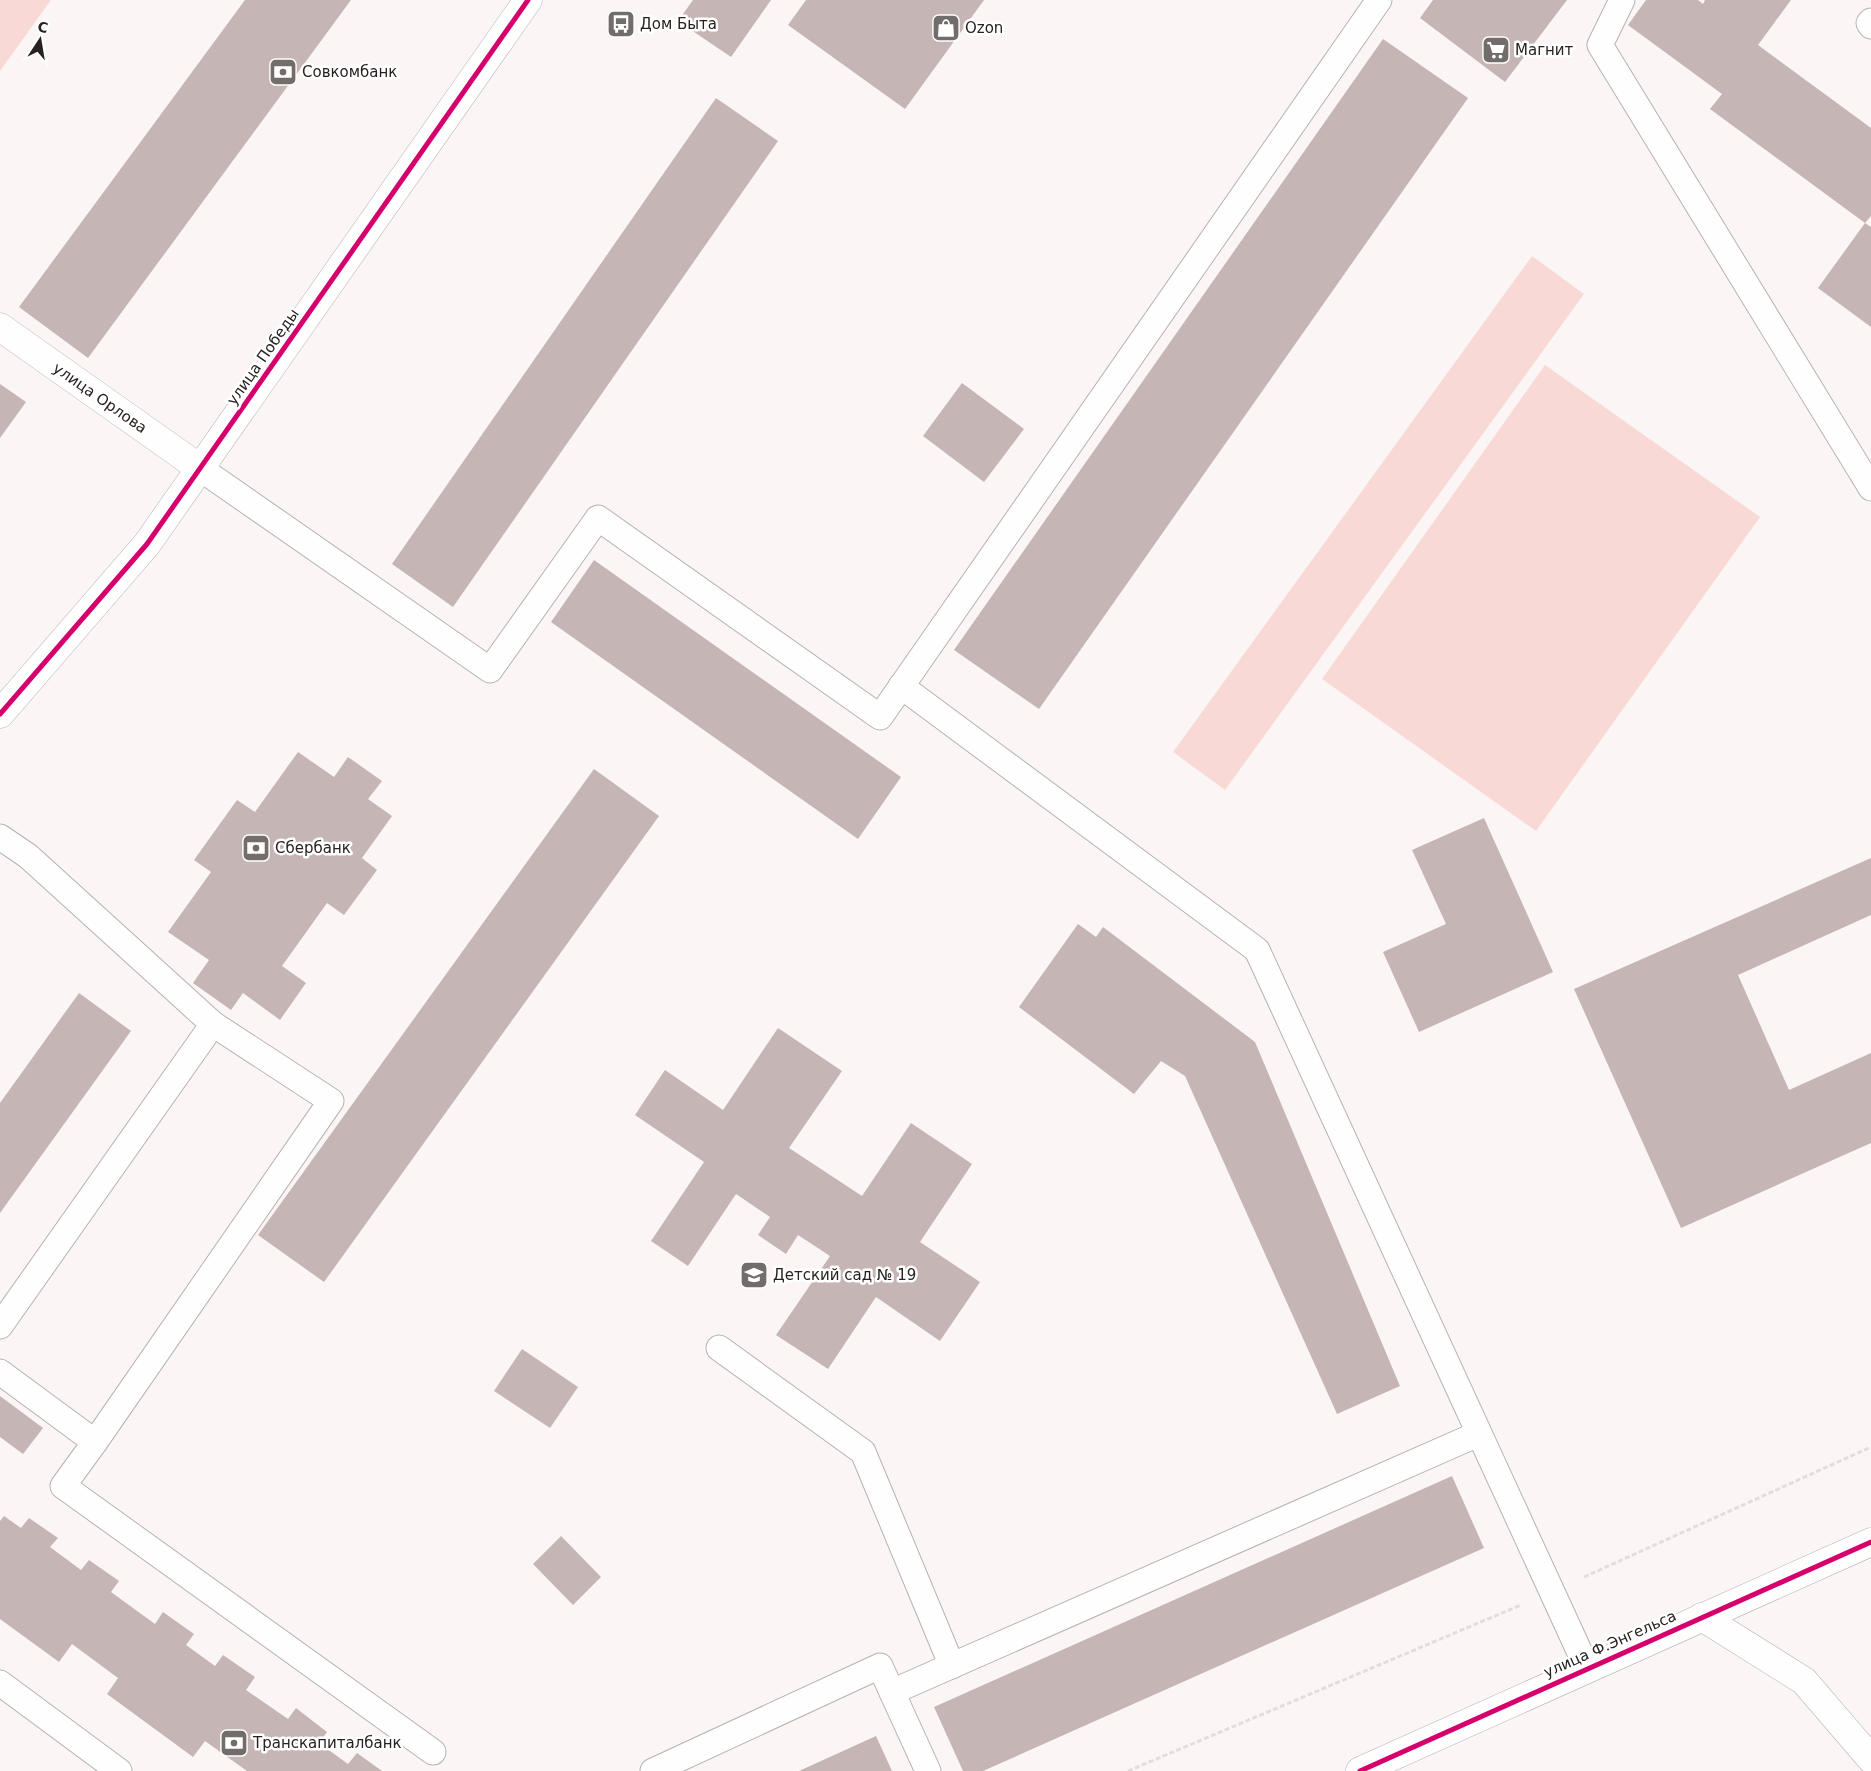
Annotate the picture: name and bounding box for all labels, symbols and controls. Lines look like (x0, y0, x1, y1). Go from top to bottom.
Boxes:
bus stop icon: Дом Быта (606, 9, 636, 39)
shop icon: Ozon (931, 13, 961, 43)
north arrow (15, 15, 65, 65)
place label: Дом Быта (640, 15, 717, 33)
text: С (36, 18, 49, 36)
place label: Ozon (965, 19, 1003, 37)
supermarket icon: Магнит (1481, 35, 1511, 65)
place label: Магнит (1515, 41, 1574, 59)
bank icon: Совкомбанк (268, 57, 298, 87)
place label: Совкомбанк (302, 63, 397, 81)
street label: улица Победы (223, 305, 303, 409)
street label: улица Орлова (50, 359, 150, 437)
bank icon: Сбербанк (241, 833, 271, 863)
place label: Сбербанк (275, 839, 351, 857)
school or university icon: Детский сад № 19 (739, 1260, 769, 1290)
place label: Детский сад № 19 (773, 1266, 916, 1284)
street label: улица Ф.Энгельса (1541, 1607, 1679, 1681)
bank icon: Транскапиталбанк (219, 1728, 249, 1758)
place label: Транскапиталбанк (252, 1734, 402, 1752)

